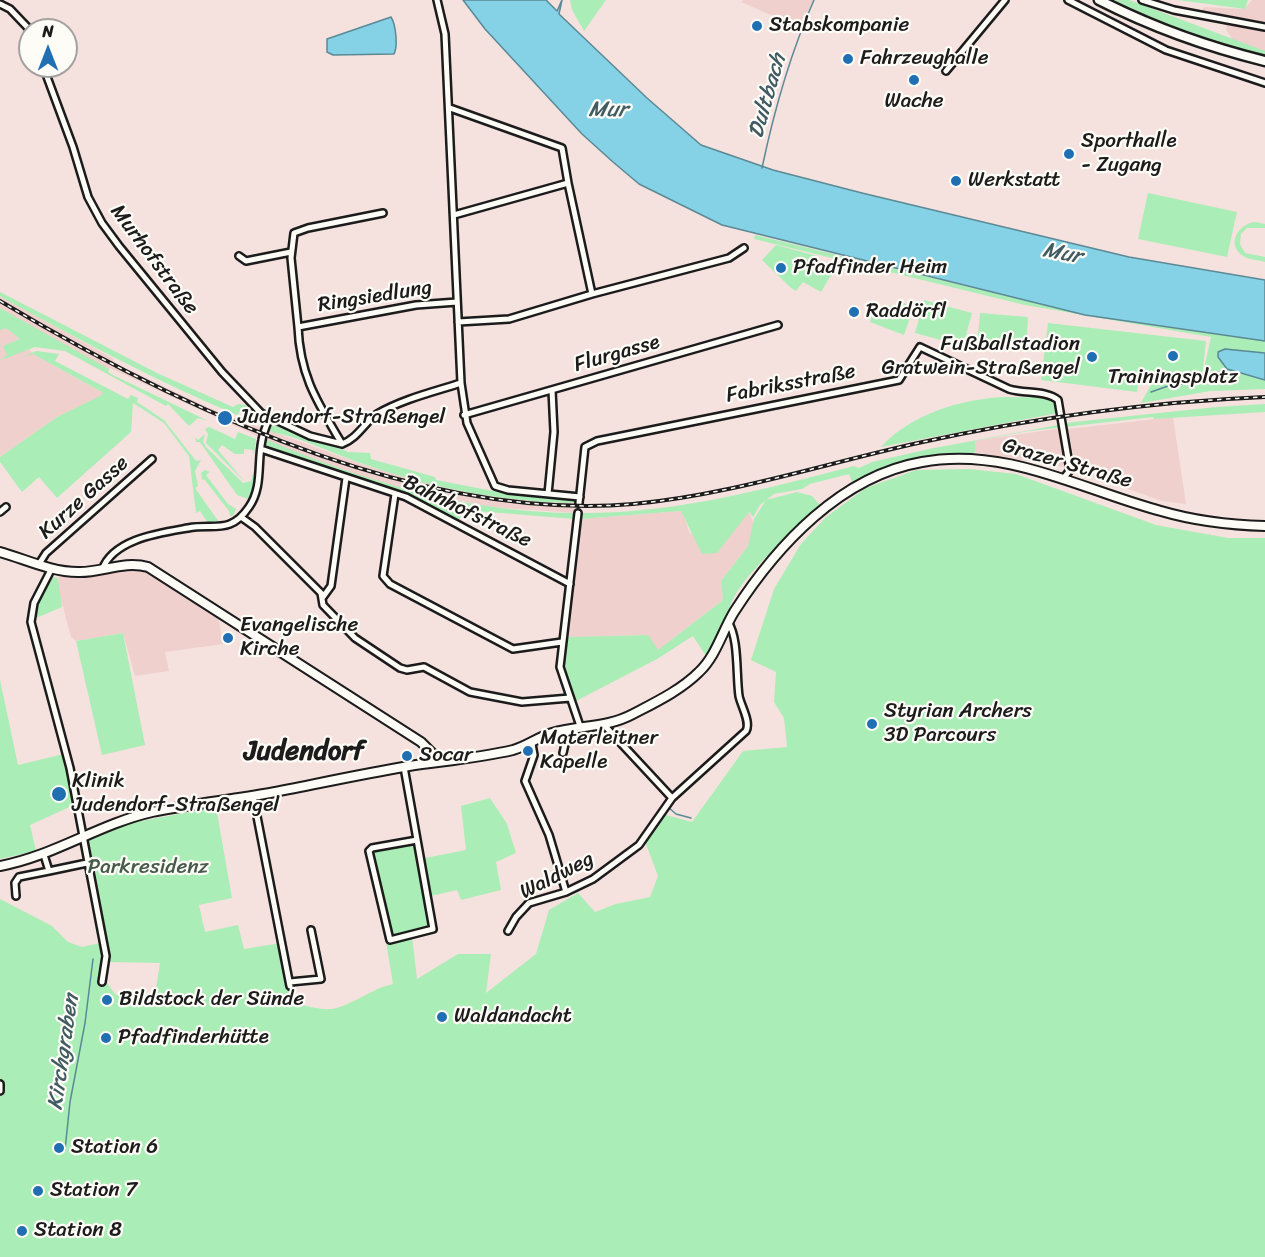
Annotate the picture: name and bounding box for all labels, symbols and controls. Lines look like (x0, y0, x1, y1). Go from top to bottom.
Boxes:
place label: Stabskompanie (769, 13, 909, 39)
text: N (42, 17, 54, 46)
north arrow (18, 18, 78, 78)
marker: Stabskompanie (750, 19, 764, 33)
place label: Fahrzeughalle (860, 46, 989, 72)
water label: Dultbach (743, 51, 793, 141)
marker: Fahrzeughalle (841, 52, 855, 66)
marker: Wache (907, 73, 921, 87)
place label: Wache (884, 89, 944, 115)
water label: Mur (589, 97, 627, 123)
place label: Sporthalle - Zugang (1081, 129, 1177, 179)
marker: Sporthalle - Zugang (1062, 147, 1076, 161)
place label: Werkstatt (968, 168, 1060, 194)
marker: Werkstatt (949, 174, 963, 188)
street label: Murhofstraße (104, 200, 204, 320)
water label: Mur (1041, 238, 1083, 270)
place label: Pfadfinder Heim (793, 255, 947, 281)
marker: Pfadfinder Heim (774, 261, 788, 275)
street label: Ringsiedlung (316, 276, 434, 318)
place label: Raddörfl (866, 299, 946, 325)
marker: Raddörfl (847, 305, 861, 319)
street label: Flurgasse (571, 330, 663, 378)
place label: Fußballstadion Gratwein-Straßengel (882, 332, 1080, 382)
marker: Trainingsplatz (1166, 349, 1180, 363)
marker: Fußballstadion Gratwein-Straßengel (1085, 350, 1099, 364)
street label: Fabriksstraße (724, 359, 858, 409)
place label: Trainingsplatz (1108, 365, 1238, 391)
place label: Judendorf-Straßengel (238, 405, 445, 431)
marker: Judendorf-Straßengel (216, 409, 234, 427)
street label: Grazer Straße (999, 433, 1135, 495)
street label: Kurze Gasse (34, 451, 134, 545)
street label: Bahnhofstraße (399, 470, 535, 554)
place label: Evangelische Kirche (240, 613, 358, 663)
marker: Evangelische Kirche (221, 631, 235, 645)
place label: Styrian Archers 3D Parcours (884, 699, 1032, 749)
marker: Styrian Archers 3D Parcours (865, 717, 879, 731)
place label: Materleitner Kapelle (540, 726, 658, 776)
district label: Judendorf (244, 736, 364, 768)
place label: Socar (419, 743, 472, 769)
marker: Materleitner Kapelle (521, 744, 535, 758)
marker: Socar (400, 749, 414, 763)
place label: Klinik Judendorf-Straßengel (72, 769, 279, 819)
marker: Klinik Judendorf-Straßengel (50, 785, 68, 803)
street label: Waldweg (516, 847, 598, 905)
park label: Parkresidenz (87, 855, 209, 881)
place label: Bildstock der Sünde (119, 987, 304, 1013)
water label: Kirchgraben (43, 993, 85, 1111)
marker: Bildstock der Sünde (100, 993, 114, 1007)
place label: Waldandacht (454, 1004, 572, 1030)
marker: Waldandacht (435, 1010, 449, 1024)
place label: Pfadfinderhütte (118, 1025, 269, 1051)
marker: Pfadfinderhütte (99, 1031, 113, 1045)
place label: Station 6 (71, 1135, 158, 1161)
marker: Station 6 (52, 1141, 66, 1155)
place label: Station 7 (50, 1178, 137, 1204)
marker: Station 7 (31, 1184, 45, 1198)
place label: Station 8 (34, 1218, 122, 1244)
marker: Station 8 (15, 1224, 29, 1238)

